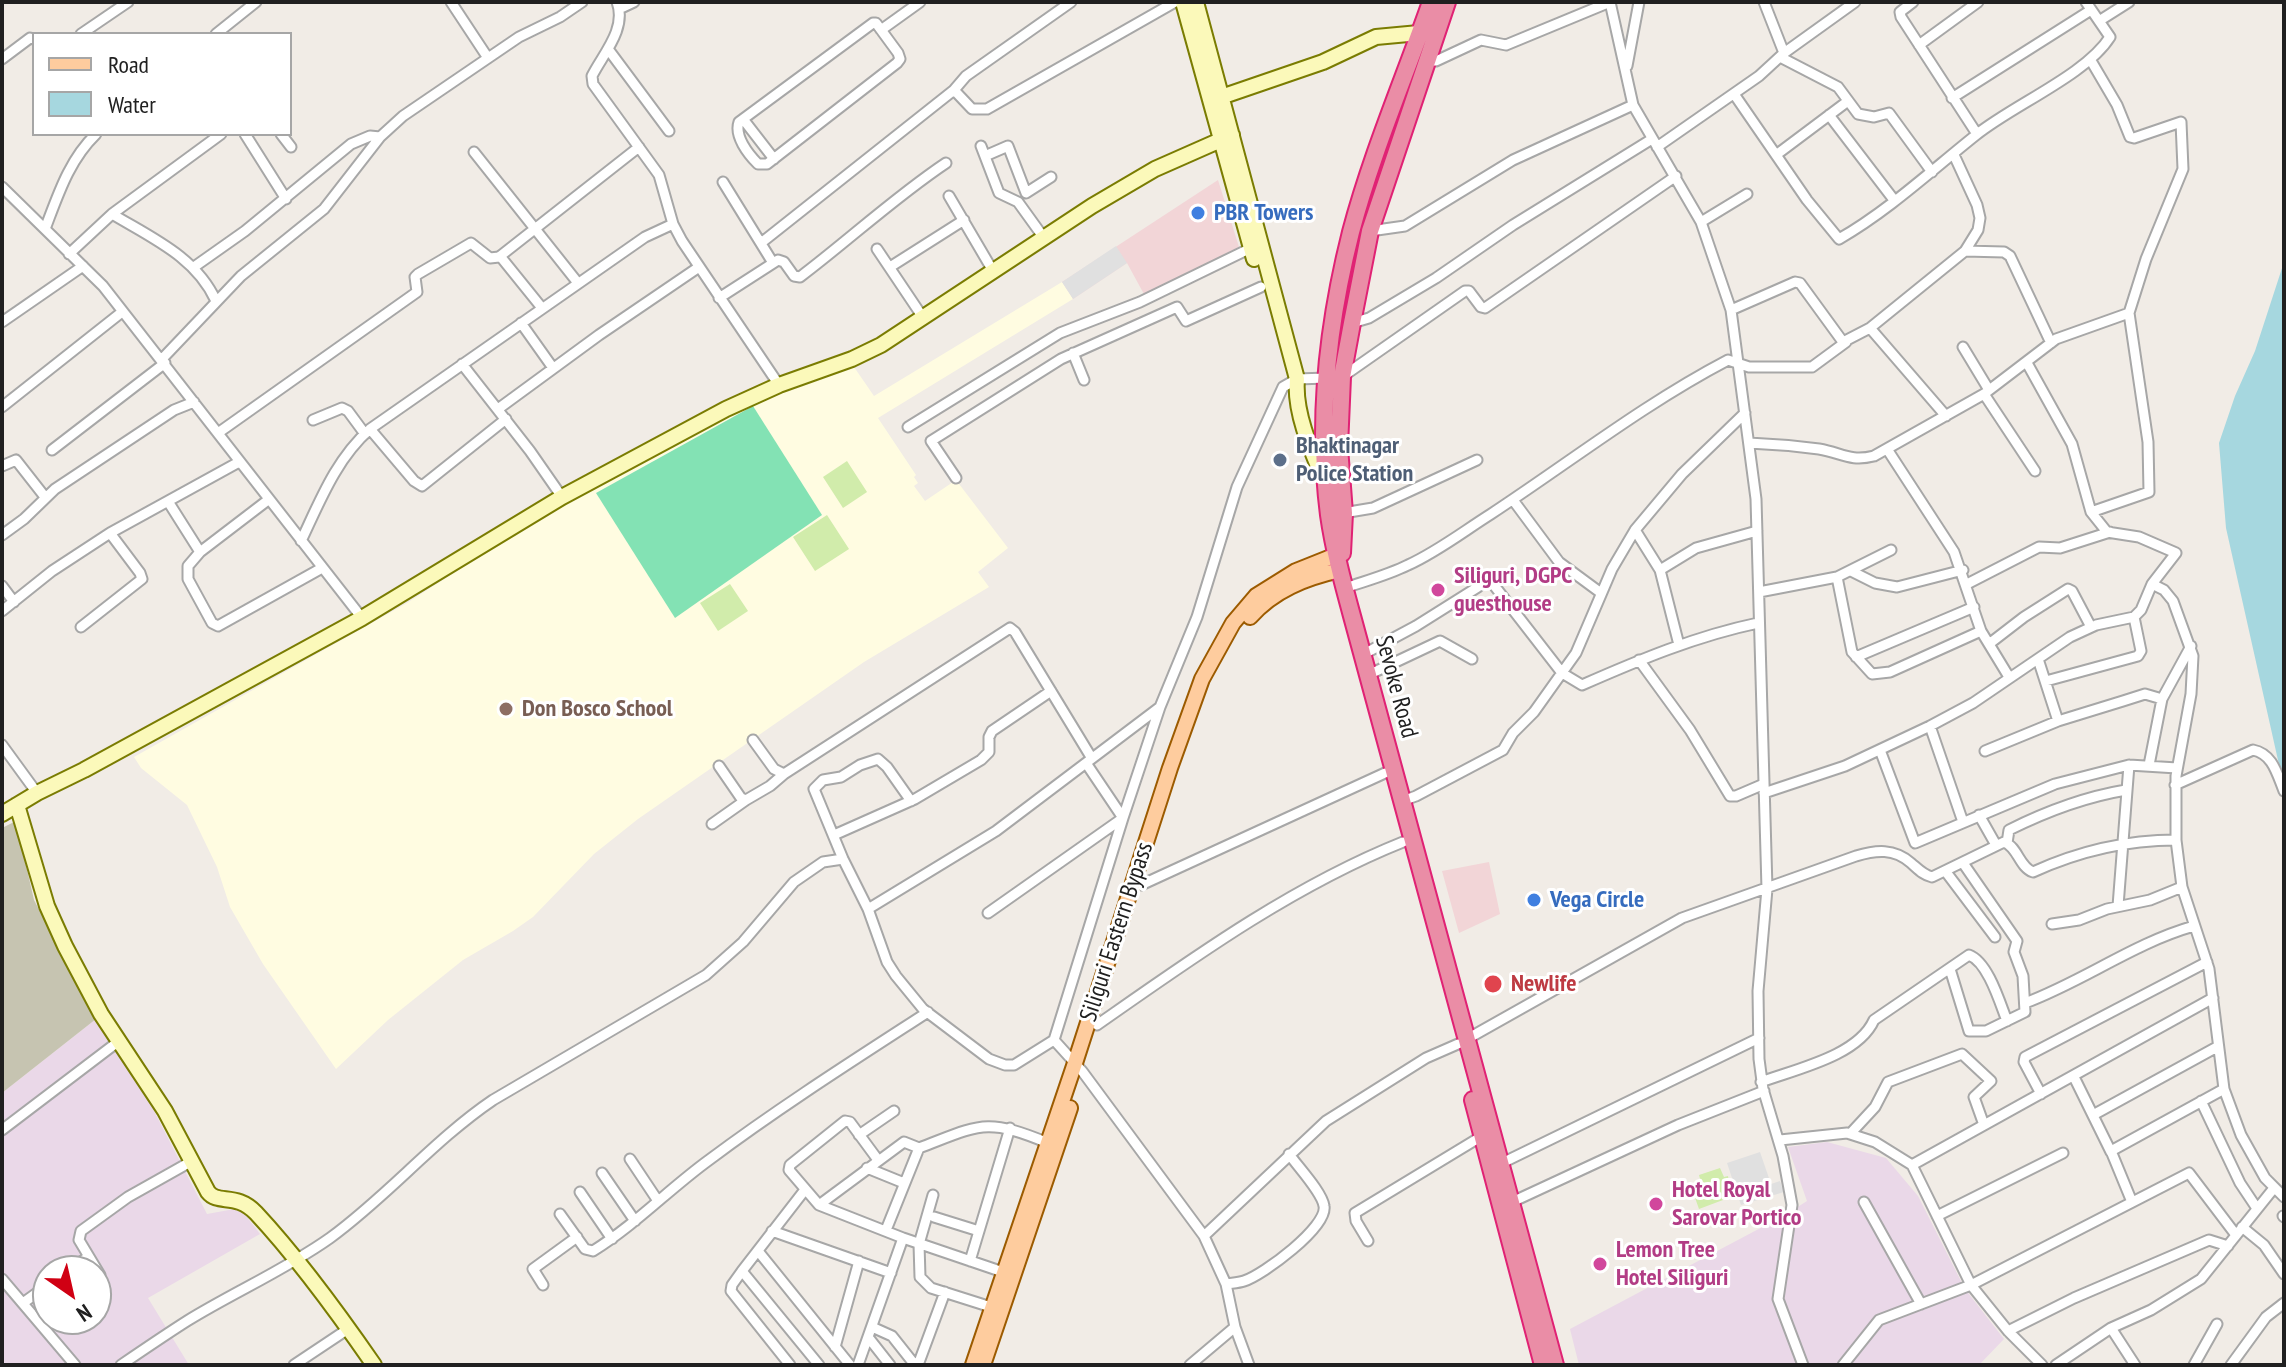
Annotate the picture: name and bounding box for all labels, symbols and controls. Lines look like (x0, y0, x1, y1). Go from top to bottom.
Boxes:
legend (32, 32, 292, 136)
text: Road (108, 49, 149, 80)
text: Water (108, 89, 156, 120)
place label: PBR Towers (1214, 199, 1313, 227)
marker: PBR Towers (1189, 204, 1207, 222)
place label: Bhaktinagar Police Station (1296, 432, 1413, 488)
marker: Bhaktinagar Police Station (1271, 451, 1289, 469)
place label: Siliguri, DGPC guesthouse (1454, 562, 1572, 618)
marker: Siliguri, DGPC guesthouse (1429, 581, 1447, 599)
street label: Sevoke Road (1369, 633, 1423, 741)
place label: Don Bosco School (522, 695, 673, 723)
marker: Don Bosco School (497, 700, 515, 718)
street label: Siliguri Eastern Bypass (1074, 839, 1160, 1025)
place label: Vega Circle (1550, 886, 1644, 914)
marker: Vega Circle (1525, 891, 1543, 909)
place label: Newlife (1511, 970, 1576, 998)
marker: Newlife (1482, 973, 1504, 995)
place label: Hotel Royal Sarovar Portico (1672, 1176, 1802, 1232)
marker: Hotel Royal Sarovar Portico (1647, 1195, 1665, 1213)
place label: Lemon Tree Hotel Siliguri (1616, 1236, 1728, 1292)
north arrow (32, 1255, 112, 1335)
marker: Lemon Tree Hotel Siliguri (1591, 1255, 1609, 1273)
text: N (72, 1298, 97, 1328)

